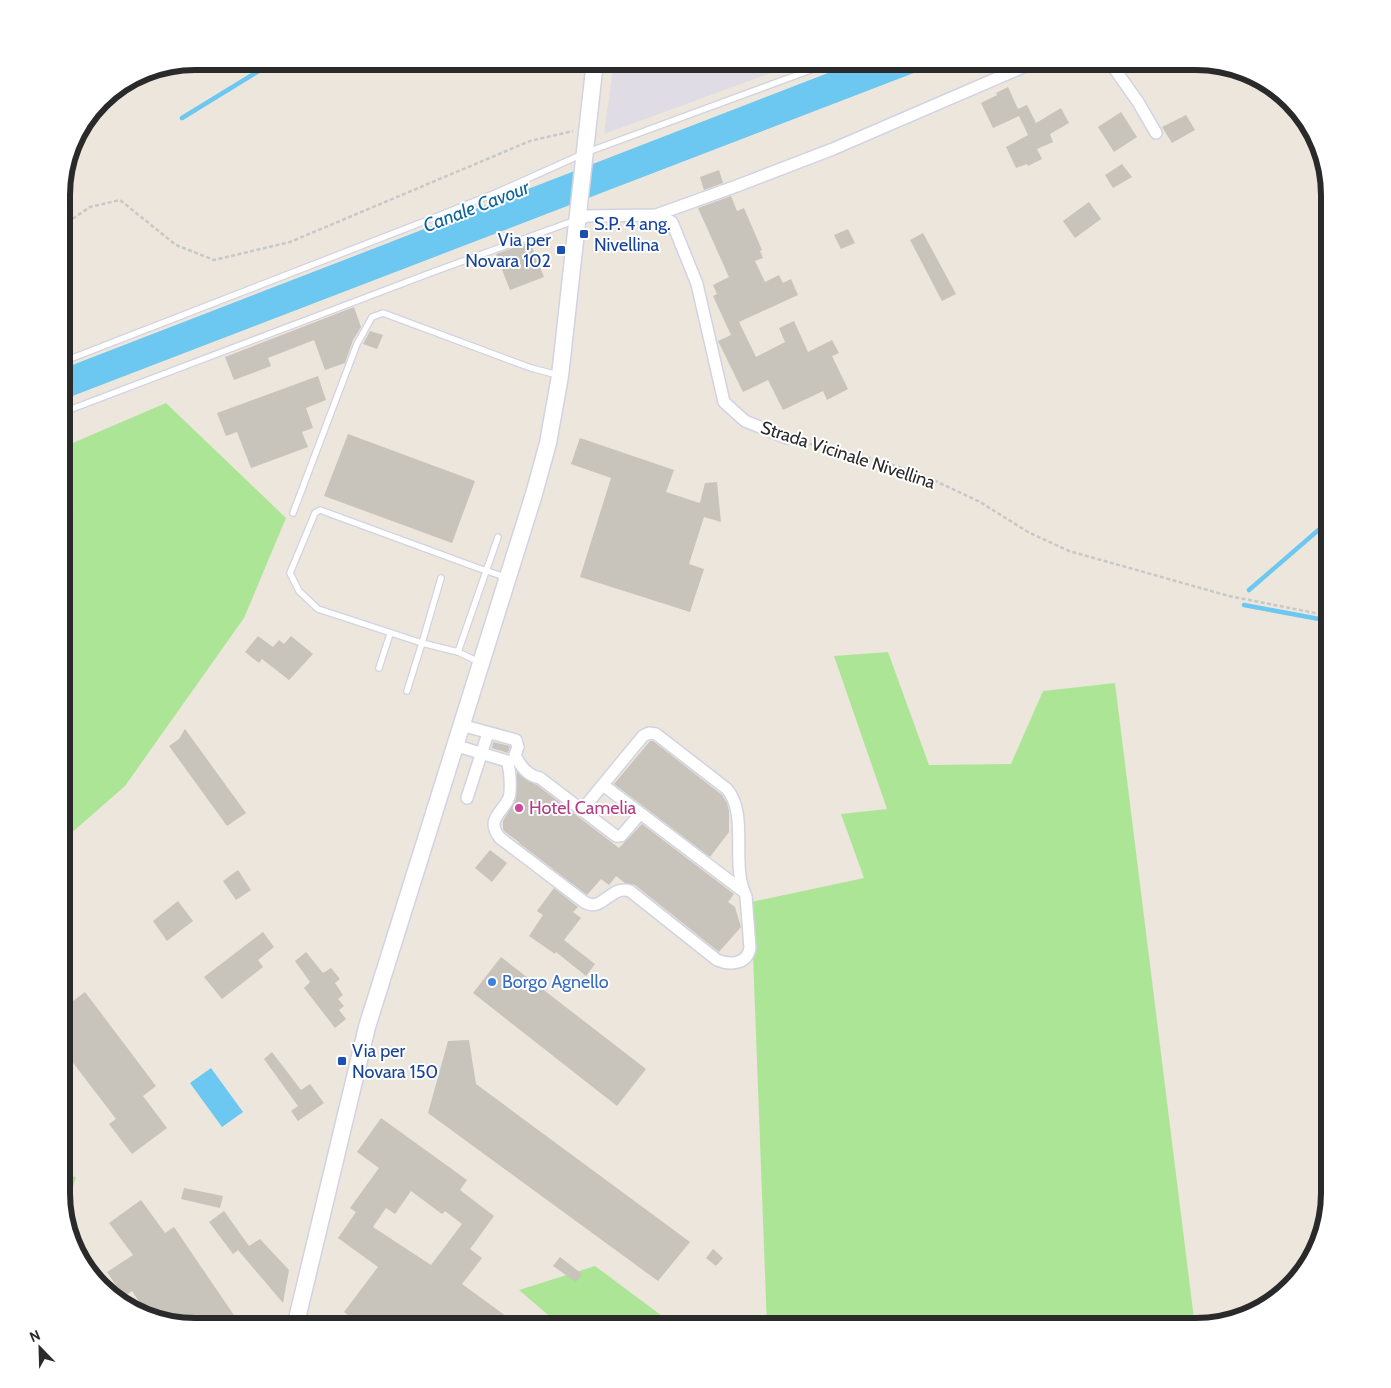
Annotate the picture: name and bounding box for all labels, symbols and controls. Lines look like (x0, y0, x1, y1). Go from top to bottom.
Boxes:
water label: Canale Cavour (420, 175, 534, 237)
place label: S.P. 4 ang. Nivellina (594, 213, 671, 256)
marker: S.P. 4 ang. Nivellina (578, 228, 590, 240)
place label: Via per Novara 102 (465, 229, 551, 272)
marker: Via per Novara 102 (555, 244, 567, 256)
street label: Strada Vicinale Nivellina (758, 416, 938, 494)
place label: Hotel Camelia (529, 797, 637, 819)
marker: Hotel Camelia (513, 802, 525, 814)
place label: Borgo Agnello (502, 971, 609, 993)
marker: Borgo Agnello (486, 976, 498, 988)
place label: Via per Novara 150 (352, 1040, 438, 1083)
marker: Via per Novara 150 (336, 1055, 348, 1067)
north arrow (15, 1323, 65, 1373)
text: N (27, 1326, 43, 1346)

